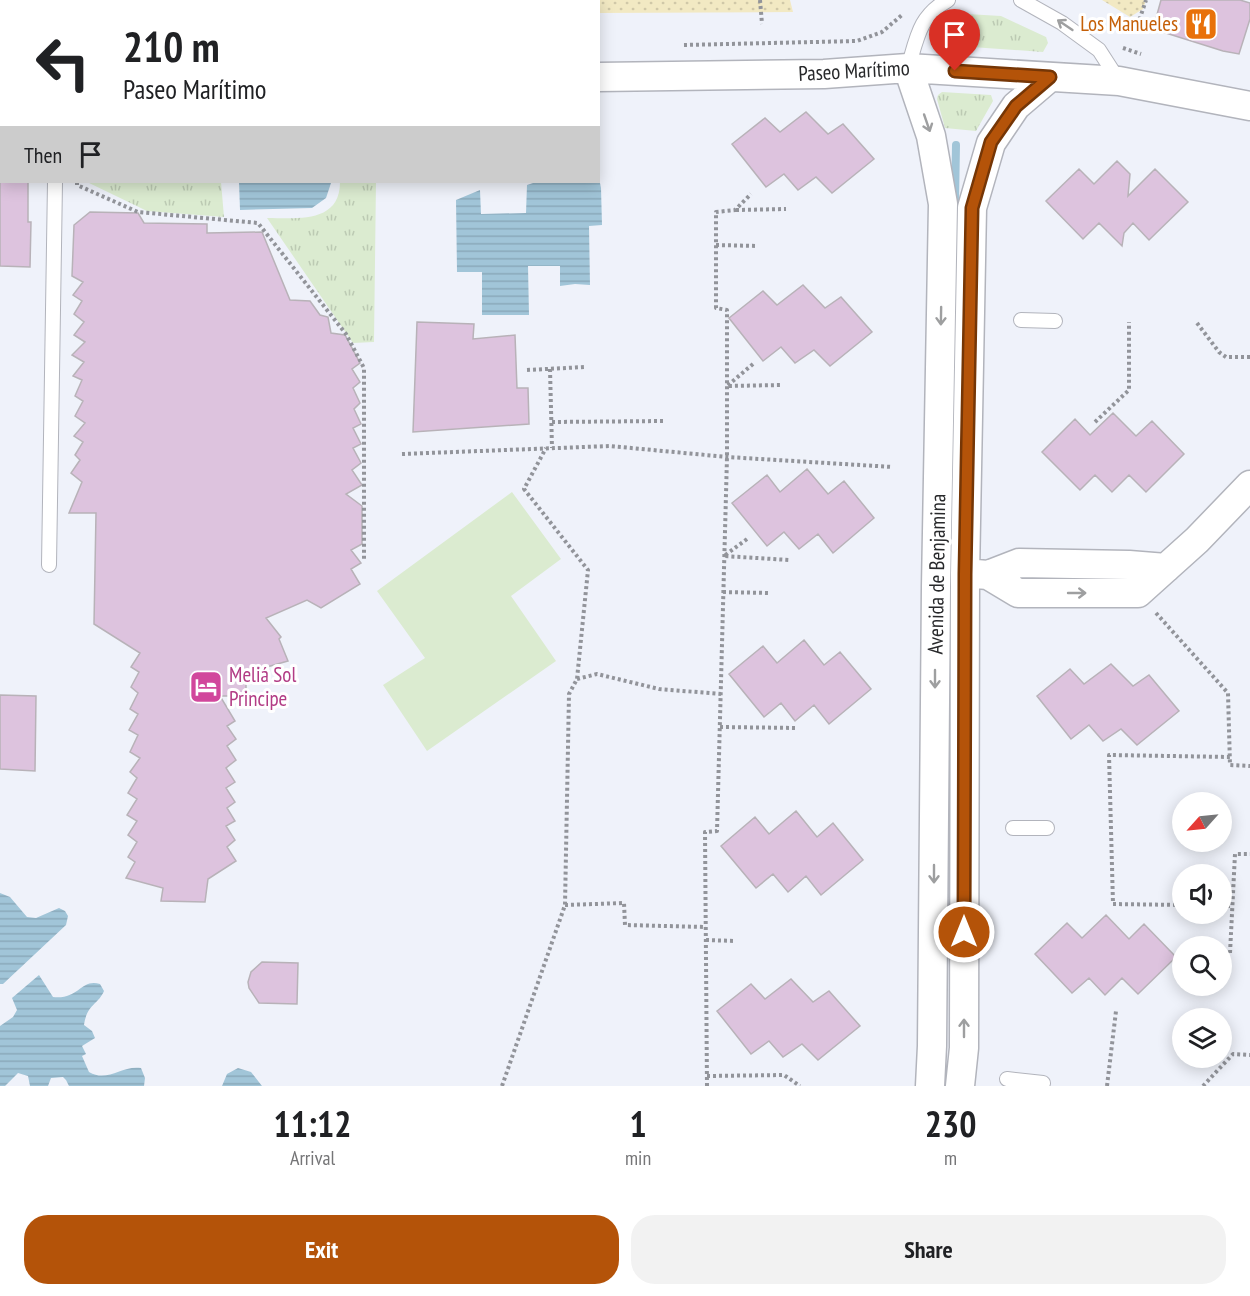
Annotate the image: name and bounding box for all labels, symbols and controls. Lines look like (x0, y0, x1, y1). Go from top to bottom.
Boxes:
restaurant icon: Los Manueles (1183, 6, 1219, 42)
pin (929, 9, 980, 71)
place label: Los Manueles (1080, 10, 1178, 37)
icon: arrive (938, 18, 971, 51)
text: 210 m (123, 19, 220, 74)
one-way arrow (1057, 19, 1073, 31)
icon: left (24, 24, 102, 102)
street label: Paseo Marítimo (798, 54, 910, 87)
text: Paseo Marítimo (123, 72, 266, 106)
one-way arrow (922, 113, 933, 132)
icon: arrive (74, 138, 107, 171)
text: Then (24, 141, 62, 169)
one-way arrow (935, 306, 947, 326)
street label: Avenida de Benjamina (922, 493, 951, 655)
one-way arrow (1066, 587, 1086, 599)
place label: Meliá Sol Principe (229, 661, 296, 712)
hotel icon: Meliá Sol Principe (188, 669, 224, 705)
one-way arrow (929, 669, 941, 689)
north arrow (1172, 792, 1232, 852)
map controls (1172, 792, 1232, 1068)
one-way arrow (928, 864, 940, 884)
button: sound (1172, 864, 1232, 924)
position arrow (932, 900, 996, 964)
button: search (1172, 936, 1232, 996)
button: layers (1172, 1008, 1232, 1068)
one-way arrow (958, 1018, 970, 1038)
text: 11:12 (274, 1100, 351, 1147)
text: 1 (629, 1100, 647, 1147)
text: 230 (925, 1100, 976, 1147)
text: Arrival (290, 1145, 335, 1171)
text: min (625, 1145, 651, 1171)
text: m (944, 1145, 957, 1171)
button: Exit (24, 1215, 619, 1284)
button: Share (631, 1215, 1226, 1284)

